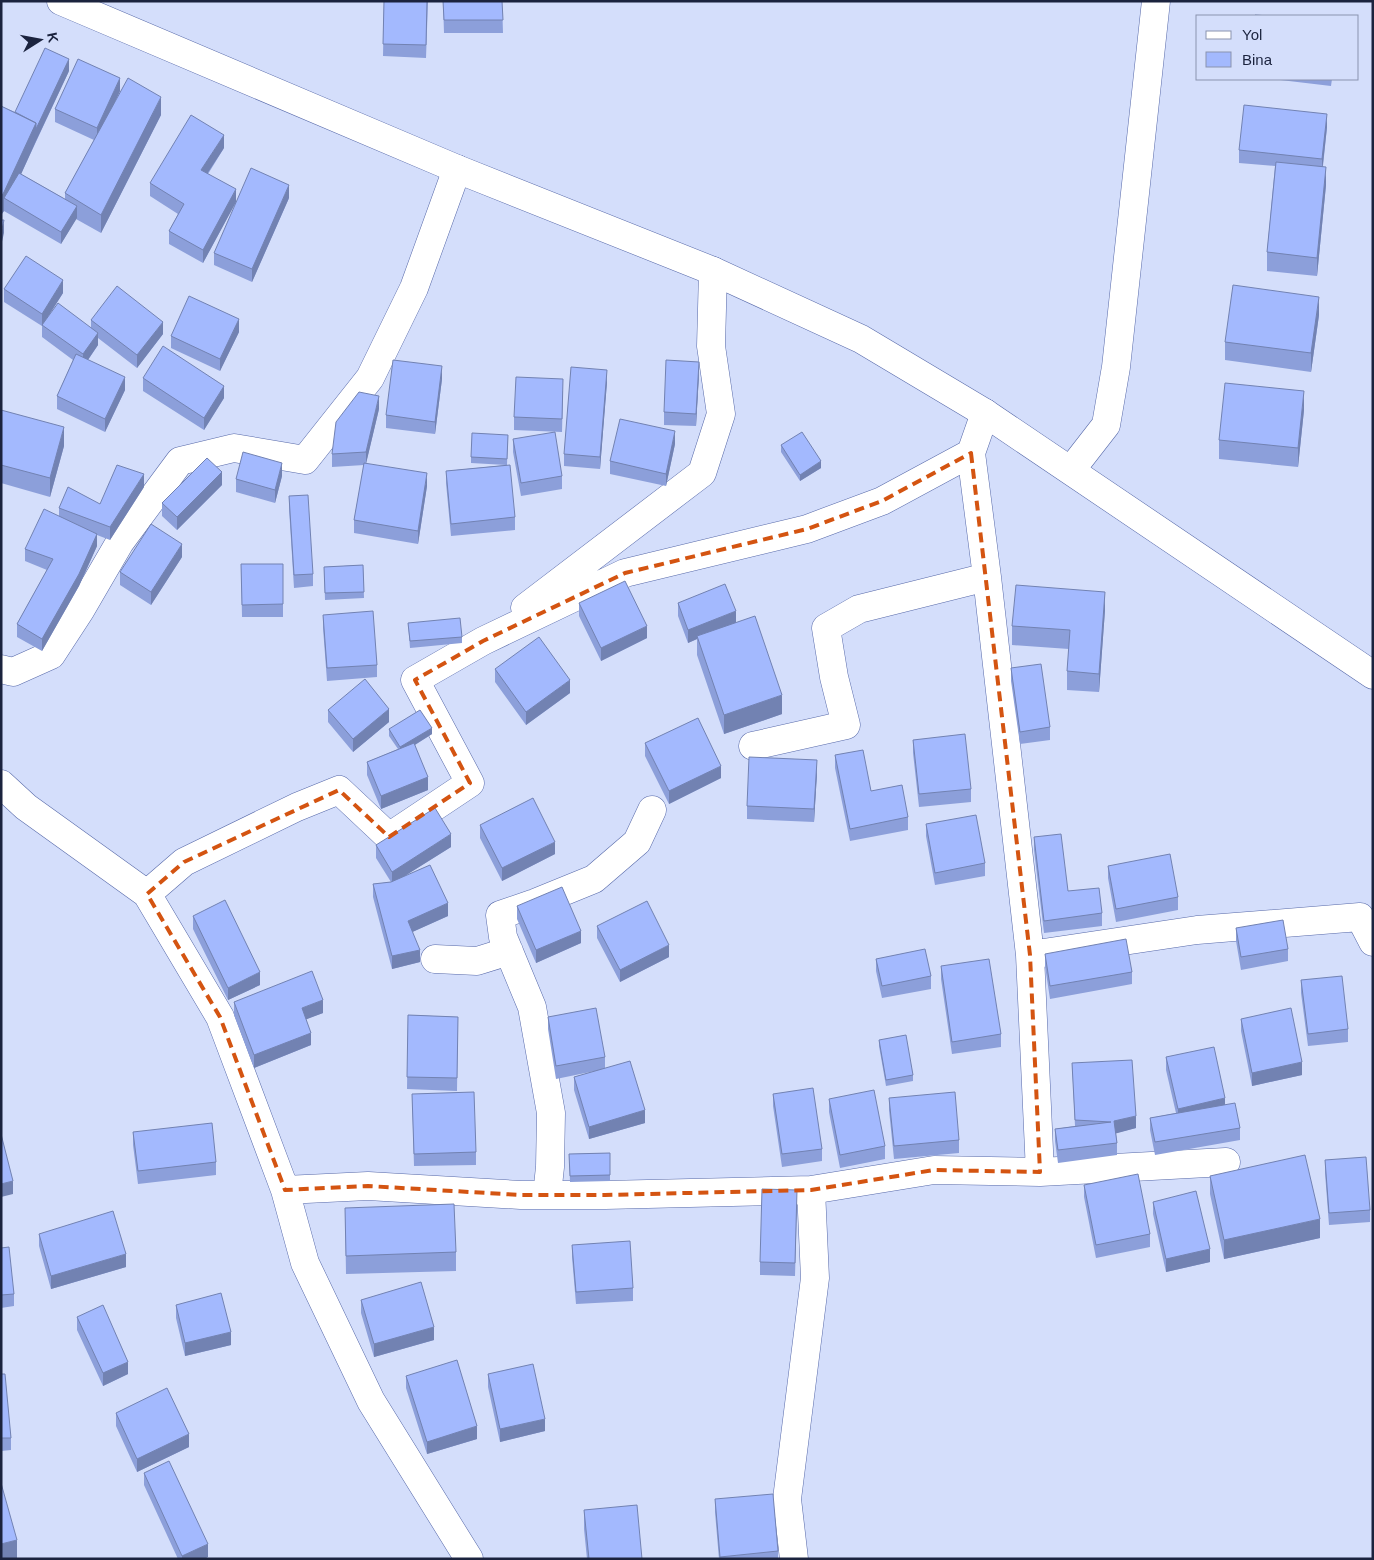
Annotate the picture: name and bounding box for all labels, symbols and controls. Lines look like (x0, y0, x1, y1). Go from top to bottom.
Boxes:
north arrow (15, 15, 65, 65)
legend (1196, 15, 1359, 80)
text: Yol (1242, 26, 1262, 43)
text: K (44, 31, 62, 44)
text: Bina (1242, 51, 1273, 68)

